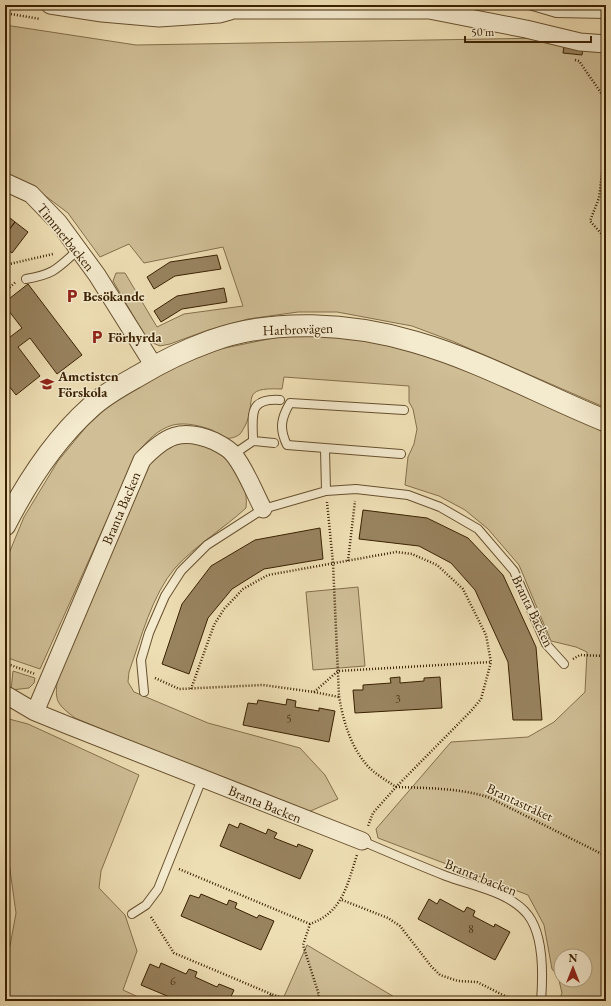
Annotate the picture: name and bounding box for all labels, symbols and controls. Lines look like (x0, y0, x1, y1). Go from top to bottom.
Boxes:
scale bar (465, 18, 591, 44)
text: 50 m (471, 24, 495, 40)
street label: Timmerbacken (33, 199, 99, 275)
place label: Besökande (83, 287, 145, 305)
parking icon: Besökande (64, 288, 80, 304)
street label: Harbrovägen (262, 319, 334, 339)
place label: Förhyrda (108, 328, 163, 346)
parking icon: Förhyrda (89, 329, 105, 345)
place label: Ametisten Förskola (57, 367, 119, 401)
school or university icon: Ametisten Förskola (39, 376, 55, 392)
street label: Branta Backen (98, 468, 145, 547)
street label: Branta Backen (508, 572, 558, 650)
house number: 3 (395, 691, 401, 707)
house number: 5 (286, 710, 292, 726)
street label: Brantastråket (484, 779, 557, 826)
street label: Branta Backen (226, 781, 305, 827)
street label: Branta backen (442, 854, 520, 900)
house number: 8 (468, 921, 474, 937)
north arrow (553, 948, 593, 988)
text: N (569, 951, 578, 965)
house number: 6 (170, 973, 176, 989)

